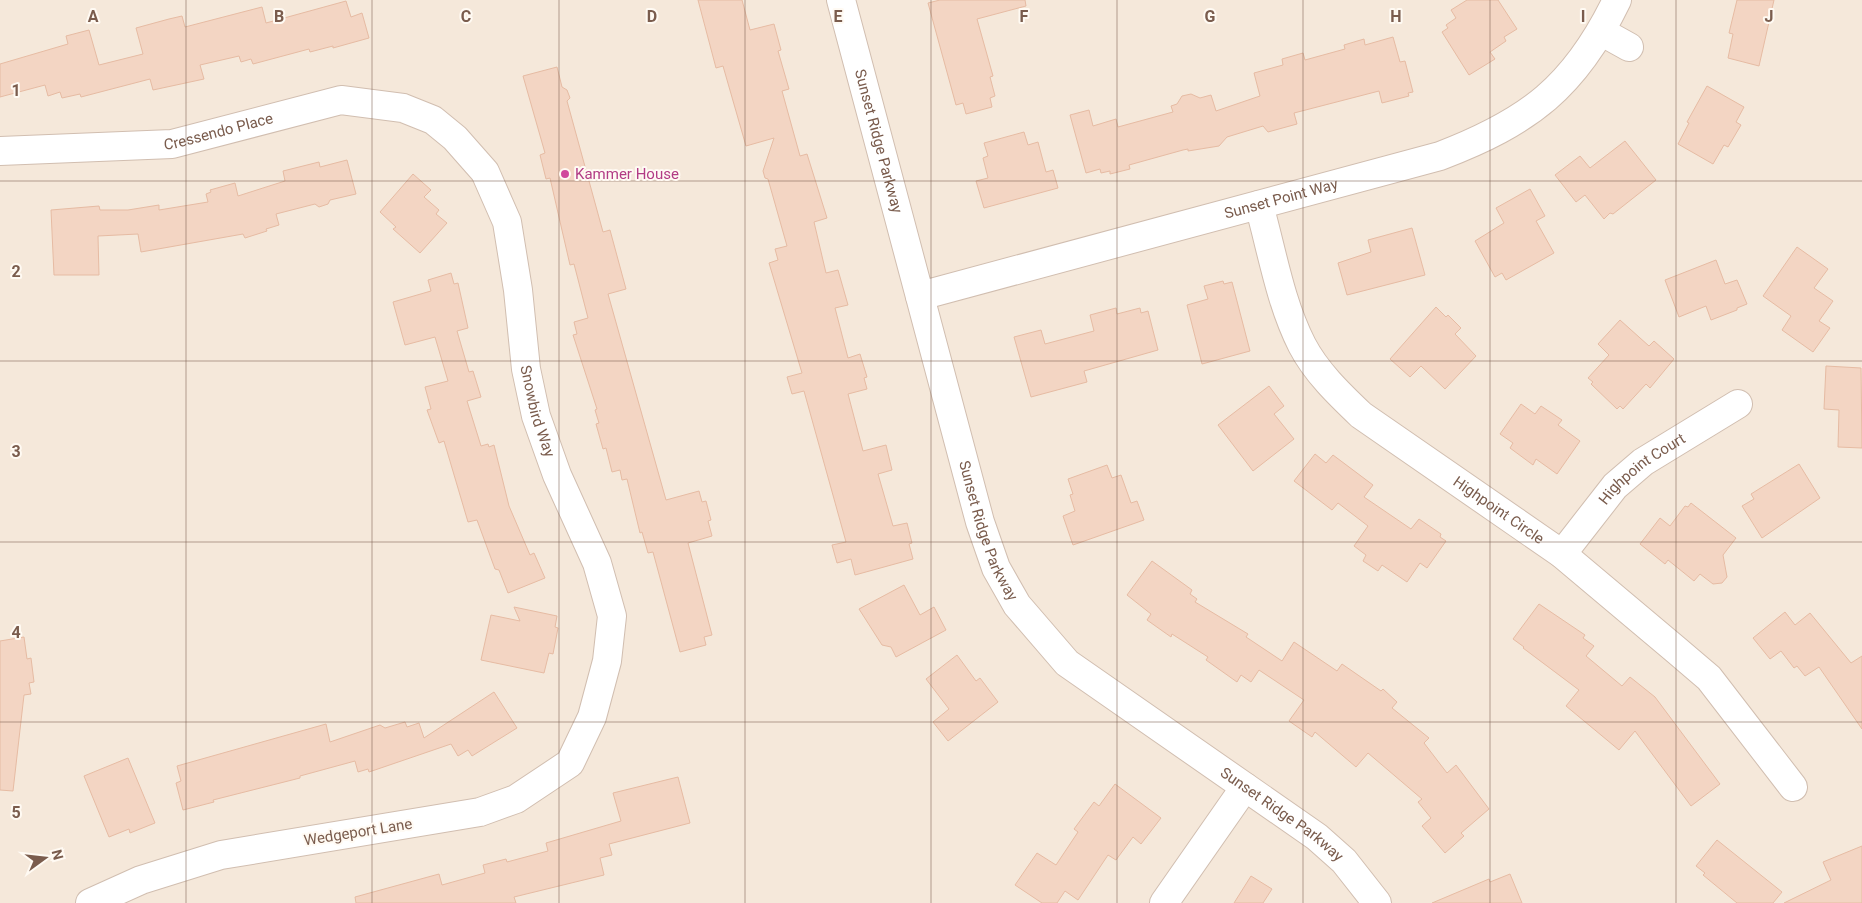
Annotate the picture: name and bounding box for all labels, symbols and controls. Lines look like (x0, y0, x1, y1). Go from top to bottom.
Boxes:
text: A (88, 7, 99, 26)
text: B (274, 7, 284, 26)
text: C (461, 7, 471, 26)
text: D (647, 7, 657, 26)
text: E (834, 7, 843, 26)
text: F (1020, 7, 1029, 26)
text: G (1205, 7, 1216, 26)
text: H (1390, 7, 1402, 26)
text: I (1581, 7, 1585, 26)
text: J (1765, 7, 1773, 26)
street label: Sunset Ridge Parkway (851, 67, 906, 215)
text: 1 (11, 81, 21, 100)
street label: Cressendo Place (163, 109, 275, 153)
place label: Kammer House (575, 165, 679, 183)
marker: Kammer House (559, 168, 571, 180)
street label: Sunset Point Way (1222, 175, 1340, 223)
text: 2 (11, 262, 21, 281)
street label: Snowbird Way (516, 364, 559, 459)
street label: Highpoint Court (1595, 429, 1688, 508)
text: 3 (11, 442, 21, 461)
street label: Sunset Ridge Parkway (955, 459, 1022, 604)
street label: Highpoint Circle (1450, 472, 1548, 548)
text: 4 (11, 623, 21, 642)
street label: Sunset Ridge Parkway (1217, 764, 1347, 865)
text: 5 (11, 803, 21, 822)
street label: Wedgeport Lane (303, 815, 413, 849)
north arrow (20, 833, 70, 883)
text: N (49, 848, 67, 861)

